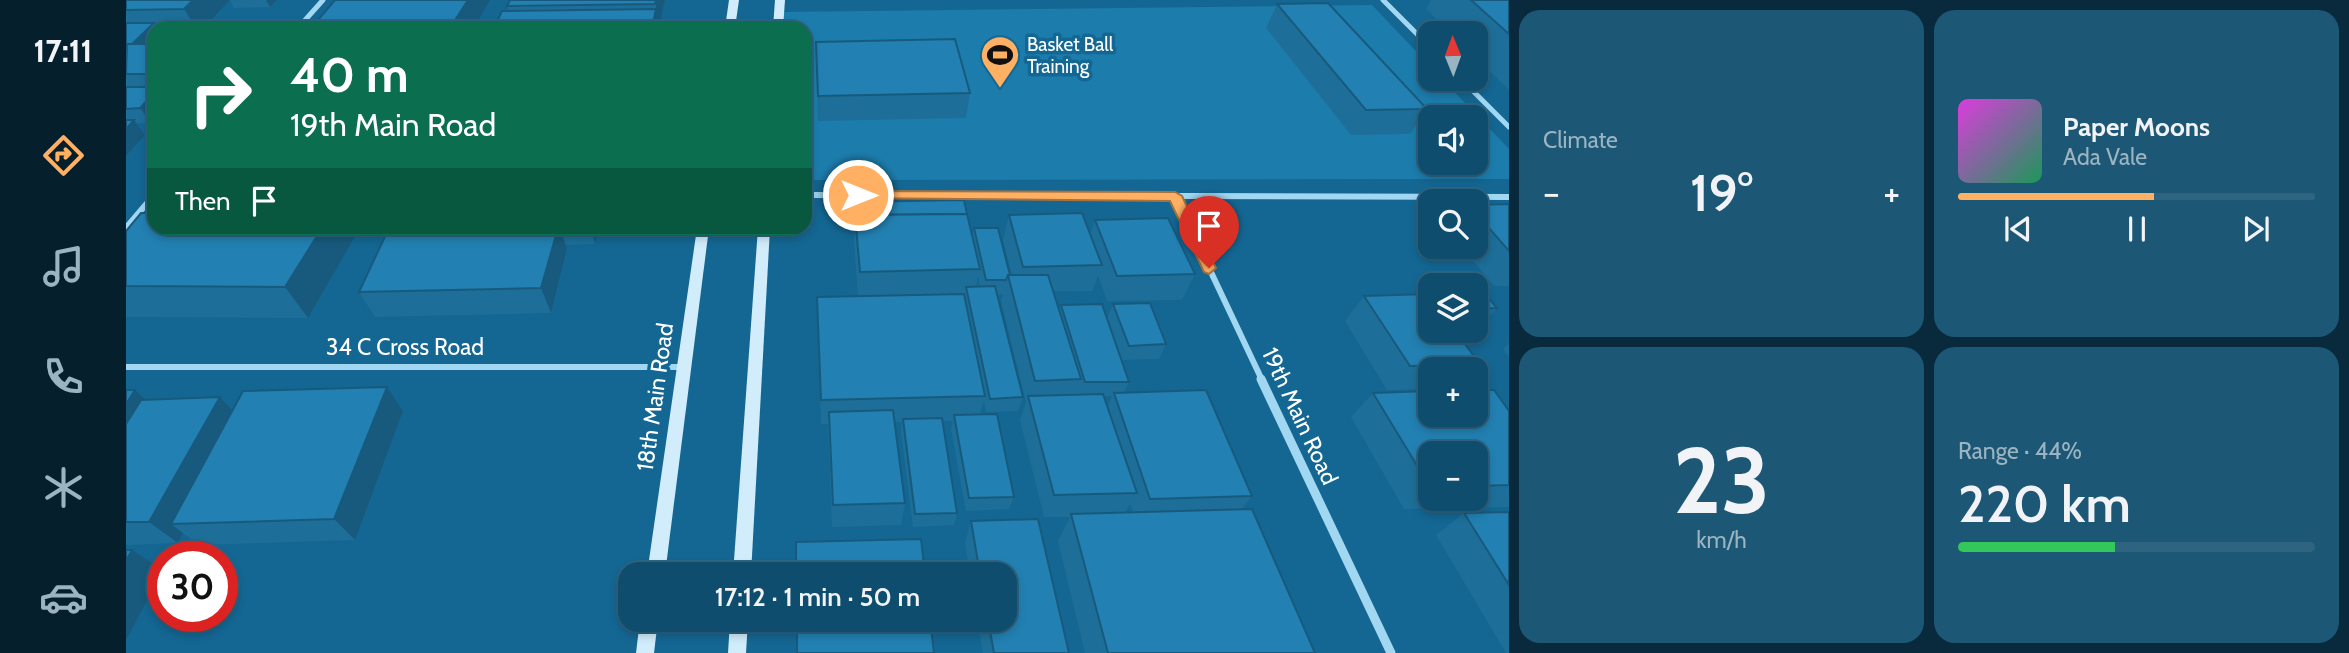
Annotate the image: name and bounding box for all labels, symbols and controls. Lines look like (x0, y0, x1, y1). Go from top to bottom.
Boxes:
north arrow (1418, 21, 1488, 91)
map controls (1418, 21, 1488, 511)
text: 17:11 (34, 31, 92, 70)
place label: Basket Ball Training (1027, 33, 1114, 78)
sports icon: Basket Ball Training (979, 34, 1021, 89)
text: 40 m (290, 45, 409, 104)
icon: right (175, 49, 266, 140)
text: 19th Main Road (290, 105, 496, 144)
button: sound (1418, 105, 1488, 175)
text: Paper Moons (2063, 111, 2210, 143)
text: Climate (1543, 126, 1618, 154)
icon: directions (39, 131, 88, 180)
text: Ada Vale (2063, 143, 2147, 171)
position arrow (821, 158, 895, 232)
text: 19° (1690, 161, 1753, 224)
text: − (1543, 169, 1560, 216)
text: + (1883, 169, 1900, 216)
icon: arrive (245, 182, 283, 220)
text: Then (175, 185, 231, 217)
button: search (1418, 189, 1488, 259)
pin (1179, 196, 1239, 268)
icon: arrive (1190, 207, 1228, 245)
icon: previous (1999, 210, 2037, 248)
icon: pause (2118, 210, 2156, 248)
icon: next (2237, 210, 2275, 248)
icon: music (39, 242, 88, 291)
button: layers (1418, 273, 1488, 343)
street label: 18th Main Road (631, 321, 679, 473)
street label: 34 C Cross Road (326, 333, 484, 361)
street label: 19th Main Road (1256, 343, 1344, 489)
icon: phone (39, 352, 88, 401)
button: + (1418, 357, 1488, 427)
text: 23 (1673, 425, 1770, 536)
text: Range · 44% (1958, 437, 2082, 465)
button: − (1418, 441, 1488, 511)
icon: climate (39, 463, 88, 512)
text: 220 km (1958, 472, 2131, 535)
text: km/h (1696, 526, 1747, 554)
speed limit sign: 30 (147, 541, 238, 632)
icon: car (39, 573, 88, 622)
text: 17:12 · 1 min · 50 m (715, 581, 920, 613)

